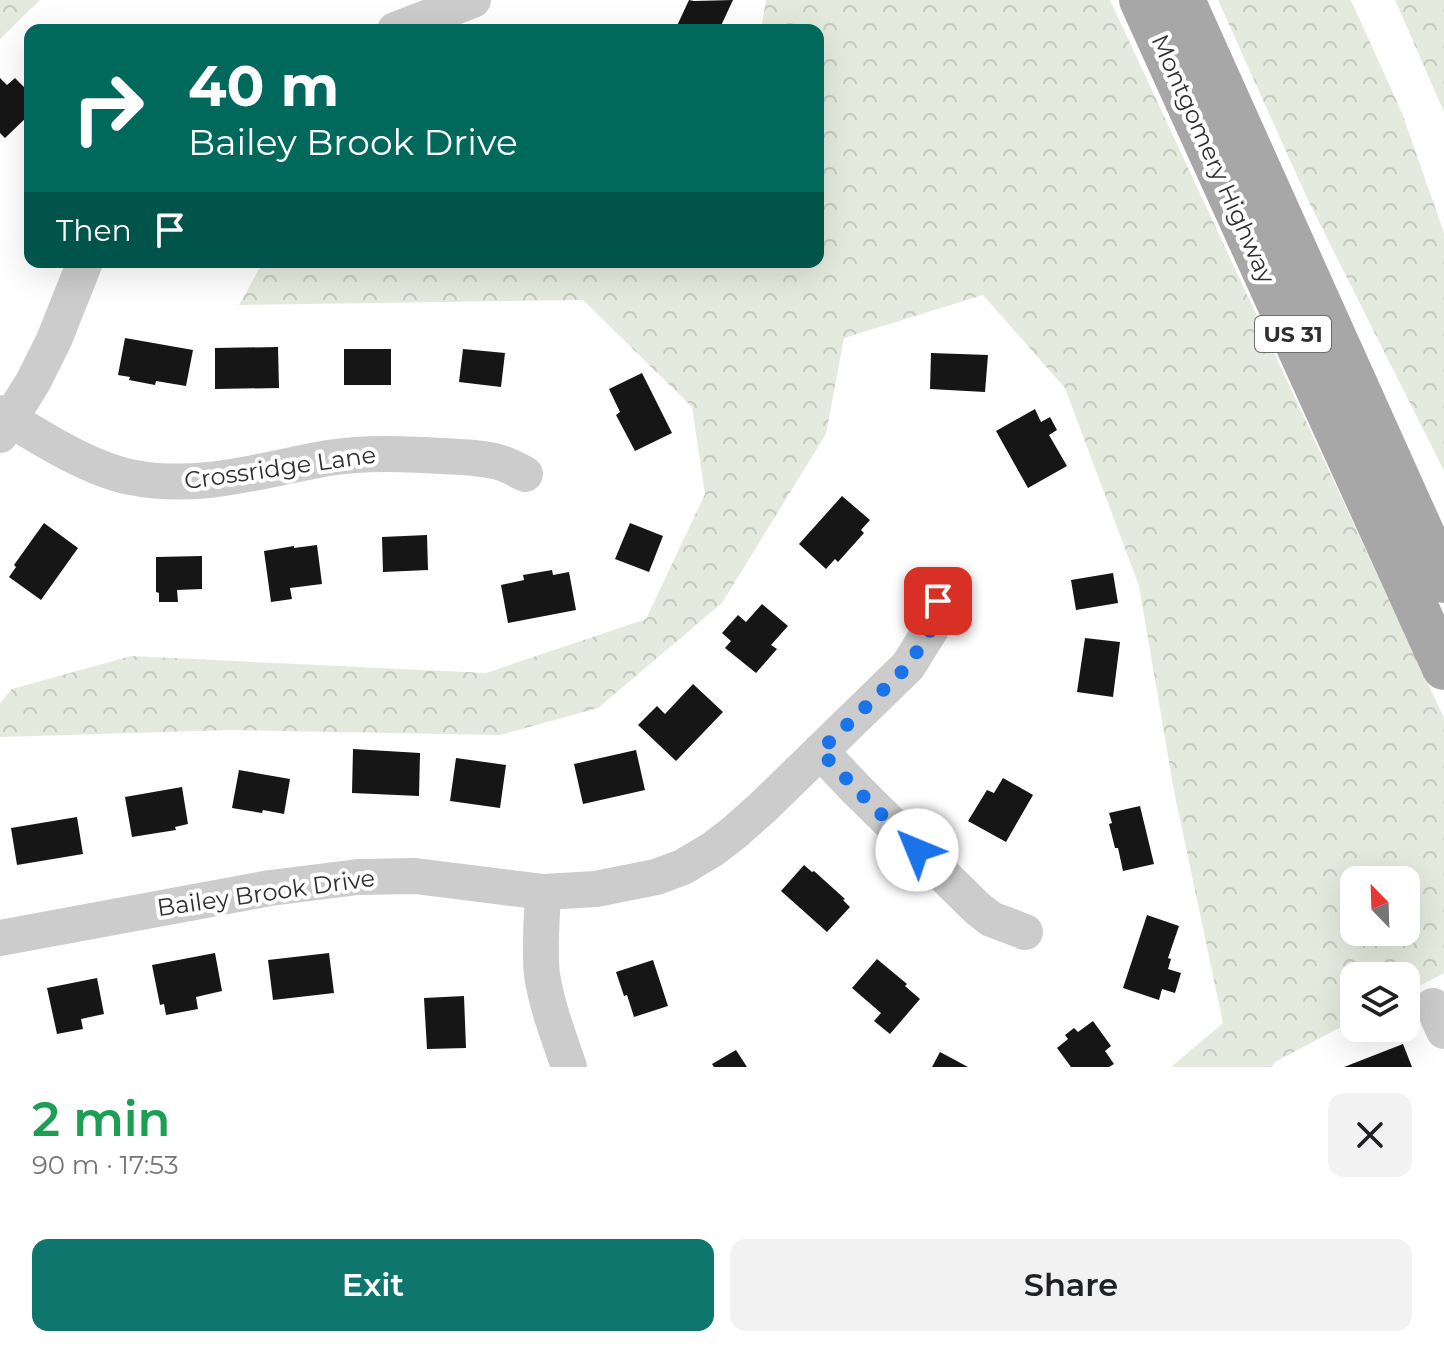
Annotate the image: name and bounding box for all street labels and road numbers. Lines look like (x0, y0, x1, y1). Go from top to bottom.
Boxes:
street label: Montgomery Highway (1145, 30, 1281, 288)
road number: US 31 (1255, 316, 1331, 352)
street label: Crossridge Lane (182, 440, 378, 495)
street label: Bailey Brook Drive (155, 863, 377, 922)

